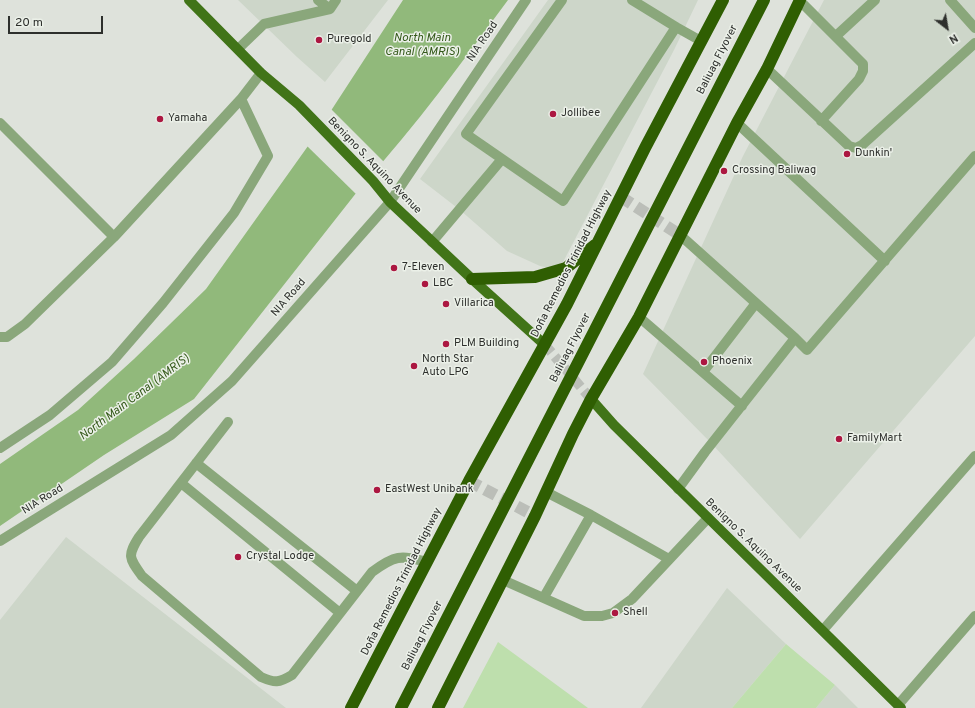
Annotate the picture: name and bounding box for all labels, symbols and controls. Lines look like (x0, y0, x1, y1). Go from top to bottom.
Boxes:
scale bar (10, 8, 105, 34)
north arrow (927, 8, 967, 48)
text: 20 m (15, 15, 43, 31)
street label: NIA Road (465, 19, 501, 65)
street label: Baliuag Flyover (695, 23, 741, 97)
text: N (946, 30, 960, 46)
water label: North Main Canal (AMRIS) (385, 32, 459, 60)
place label: Puregold (327, 33, 371, 47)
marker: Puregold (314, 35, 324, 45)
place label: Jollibee (561, 107, 600, 121)
marker: Jollibee (548, 109, 558, 119)
place label: Yamaha (168, 112, 207, 126)
marker: Yamaha (155, 114, 165, 124)
street label: Benigno S. Aquino Avenue (324, 115, 424, 217)
place label: Dunkin' (855, 147, 892, 161)
marker: Dunkin' (842, 149, 852, 159)
place label: Crossing Baliwag (732, 164, 816, 178)
marker: Crossing Baliwag (719, 166, 729, 176)
street label: Doña Remedios Trinidad Highway (529, 188, 615, 340)
place label: 7-Eleven (402, 261, 444, 275)
marker: 7-Eleven (389, 263, 399, 273)
street label: NIA Road (269, 276, 309, 320)
place label: LBC (433, 277, 453, 291)
marker: LBC (420, 279, 430, 289)
place label: Villarica (454, 297, 494, 311)
marker: Villarica (441, 299, 451, 309)
street label: Baliuag Flyover (548, 311, 594, 385)
place label: PLM Building (454, 337, 519, 351)
marker: PLM Building (441, 339, 451, 349)
water label: North Main Canal (AMRIS) (77, 352, 193, 444)
place label: North Star Auto LPG (422, 353, 474, 379)
place label: Phoenix (712, 355, 752, 369)
marker: Phoenix (699, 357, 709, 367)
marker: North Star Auto LPG (409, 361, 419, 371)
place label: FamilyMart (847, 432, 902, 446)
marker: FamilyMart (834, 434, 844, 444)
street label: NIA Road (20, 482, 66, 518)
place label: EastWest Unibank (385, 483, 474, 497)
marker: EastWest Unibank (372, 485, 382, 495)
street label: Benigno S. Aquino Avenue (702, 496, 804, 596)
street label: Doña Remedios Trinidad Highway (359, 506, 445, 658)
place label: Crystal Lodge (246, 550, 314, 564)
marker: Crystal Lodge (233, 552, 243, 562)
street label: Baliuag Flyover (400, 599, 446, 673)
place label: Shell (623, 606, 648, 620)
marker: Shell (610, 608, 620, 618)

